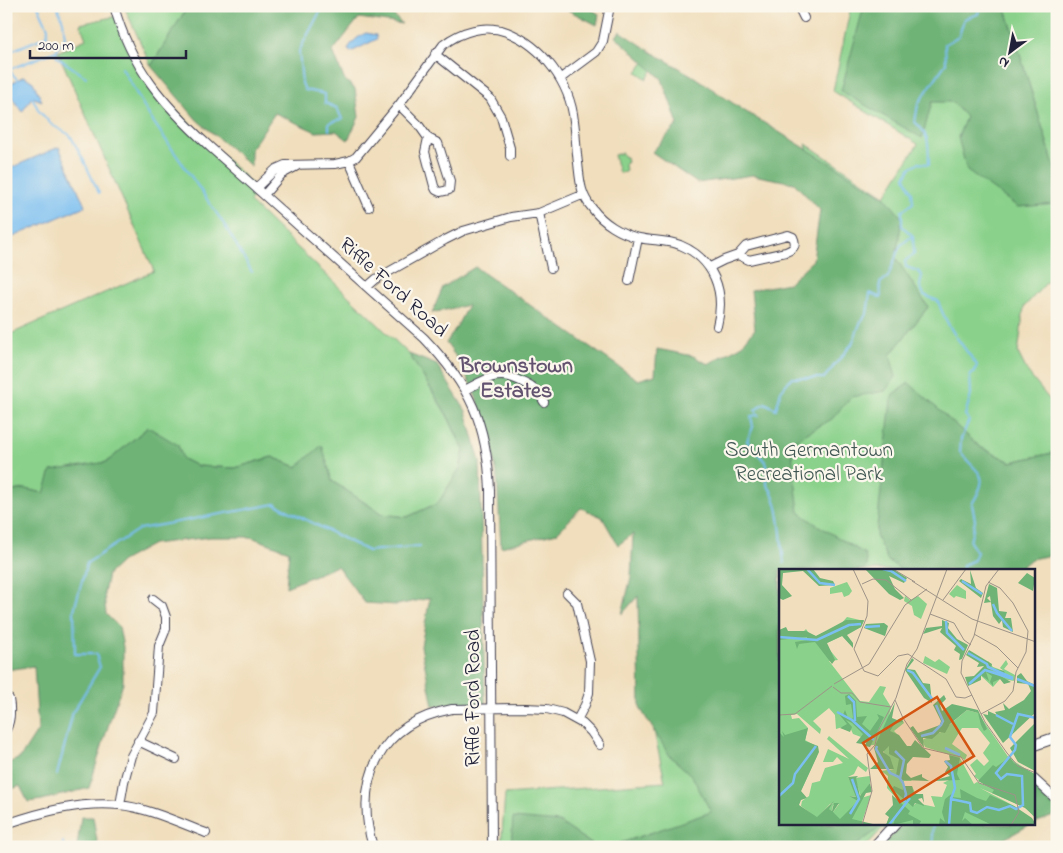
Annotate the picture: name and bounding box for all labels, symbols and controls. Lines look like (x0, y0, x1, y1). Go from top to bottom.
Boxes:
scale bar (30, 28, 186, 60)
north arrow (986, 28, 1036, 78)
text: 200 m (38, 35, 74, 57)
text: N (994, 50, 1013, 73)
street label: Riffle Ford Road (332, 231, 454, 345)
district label: Brownstown Estates (458, 351, 573, 408)
park label: South Germantown Recreational Park (725, 436, 893, 490)
inset map (779, 569, 1036, 826)
street label: Riffle Ford Road (459, 629, 489, 767)

